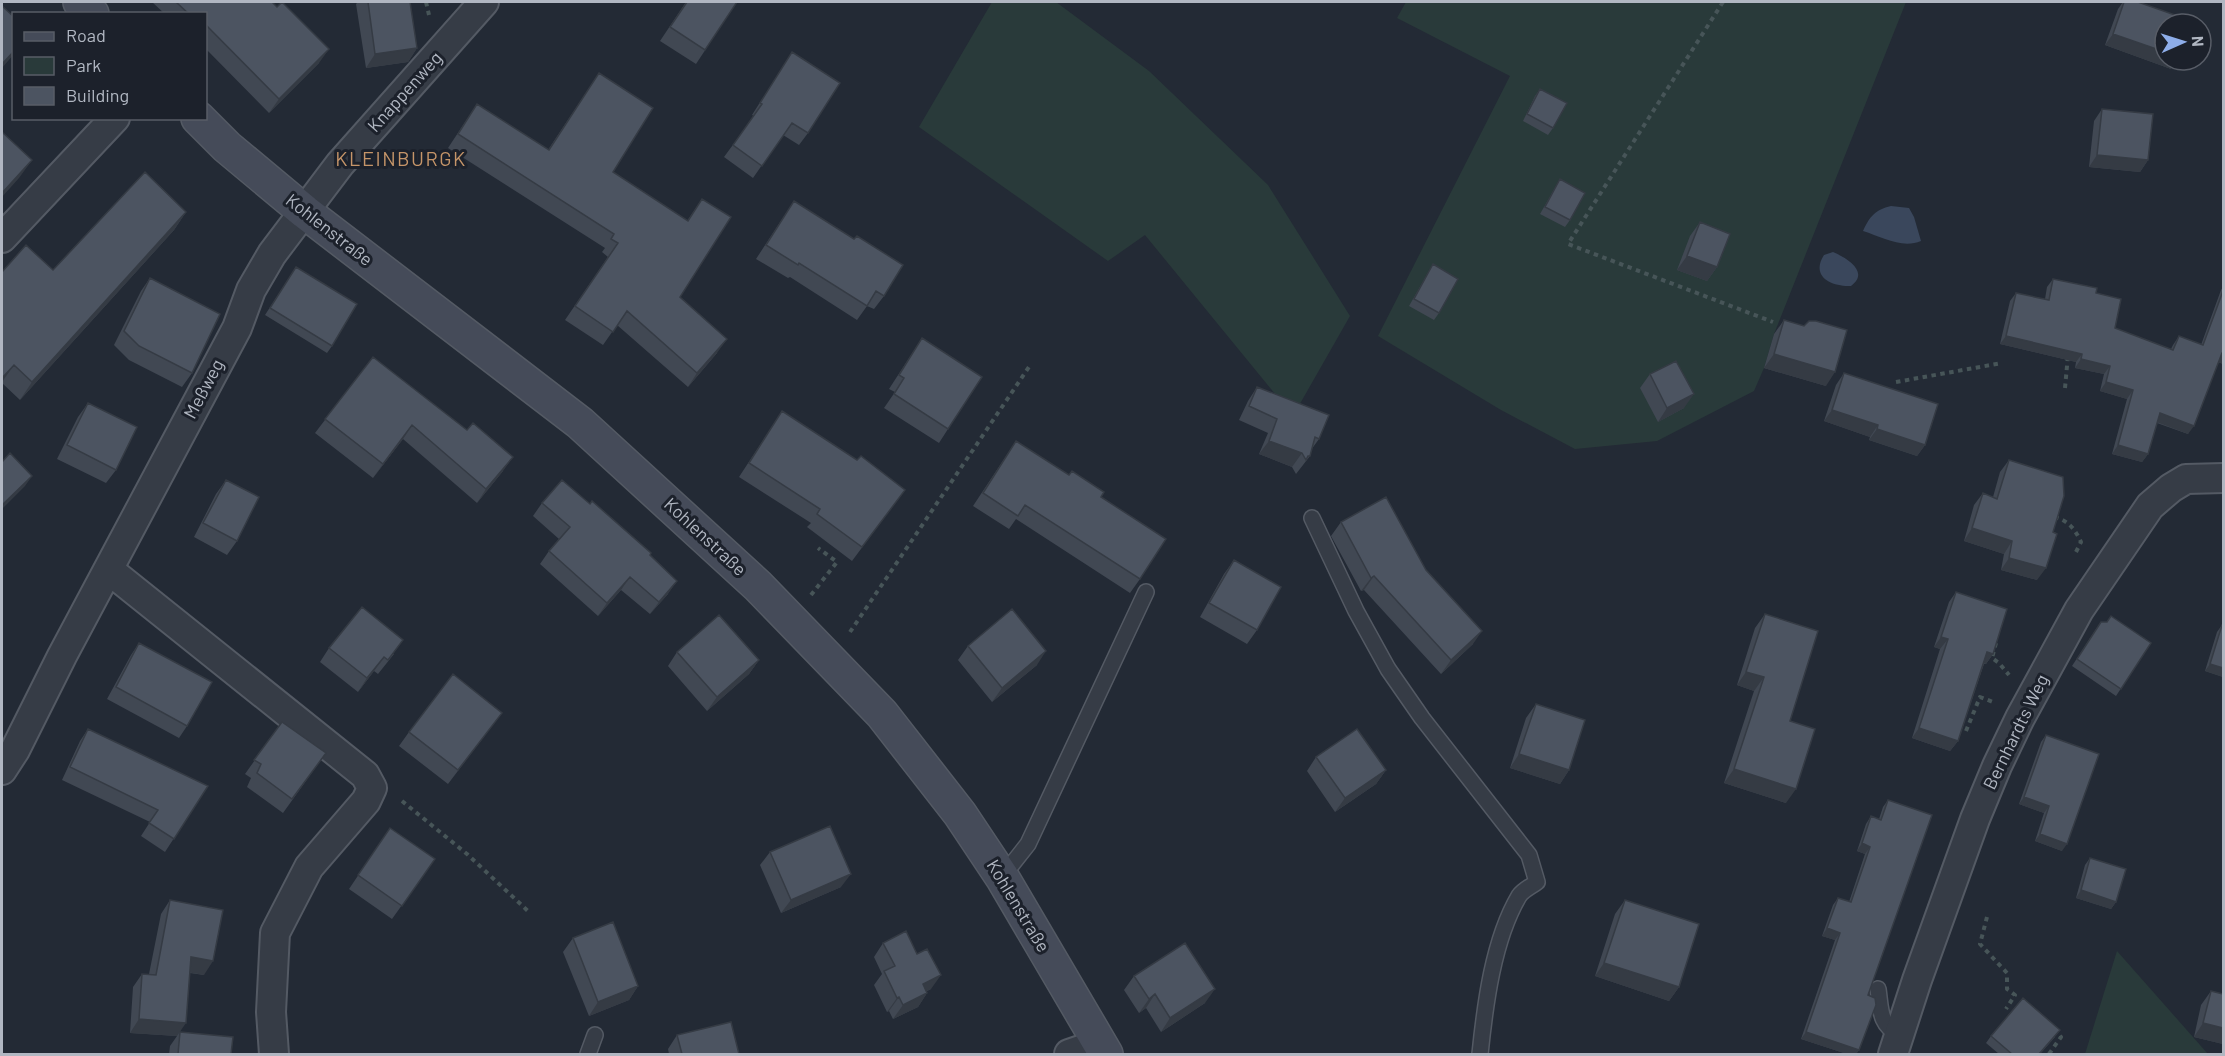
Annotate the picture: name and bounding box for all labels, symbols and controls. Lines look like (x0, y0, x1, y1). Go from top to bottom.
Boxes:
legend (12, 12, 207, 120)
north arrow (2153, 12, 2213, 72)
text: Road (66, 24, 106, 46)
text: N (2189, 35, 2208, 47)
street label: Knappenweg (362, 47, 446, 136)
text: Park (66, 54, 101, 76)
text: Building (66, 84, 129, 106)
district label: KLEINBURGK (335, 146, 467, 170)
street label: Kohlenstraße (282, 188, 377, 270)
street label: Meßweg (178, 355, 228, 422)
street label: Kohlenstraße (660, 493, 751, 580)
street label: Bernhardts Weg (1978, 670, 2052, 793)
street label: Kohlenstraße (983, 855, 1055, 956)

